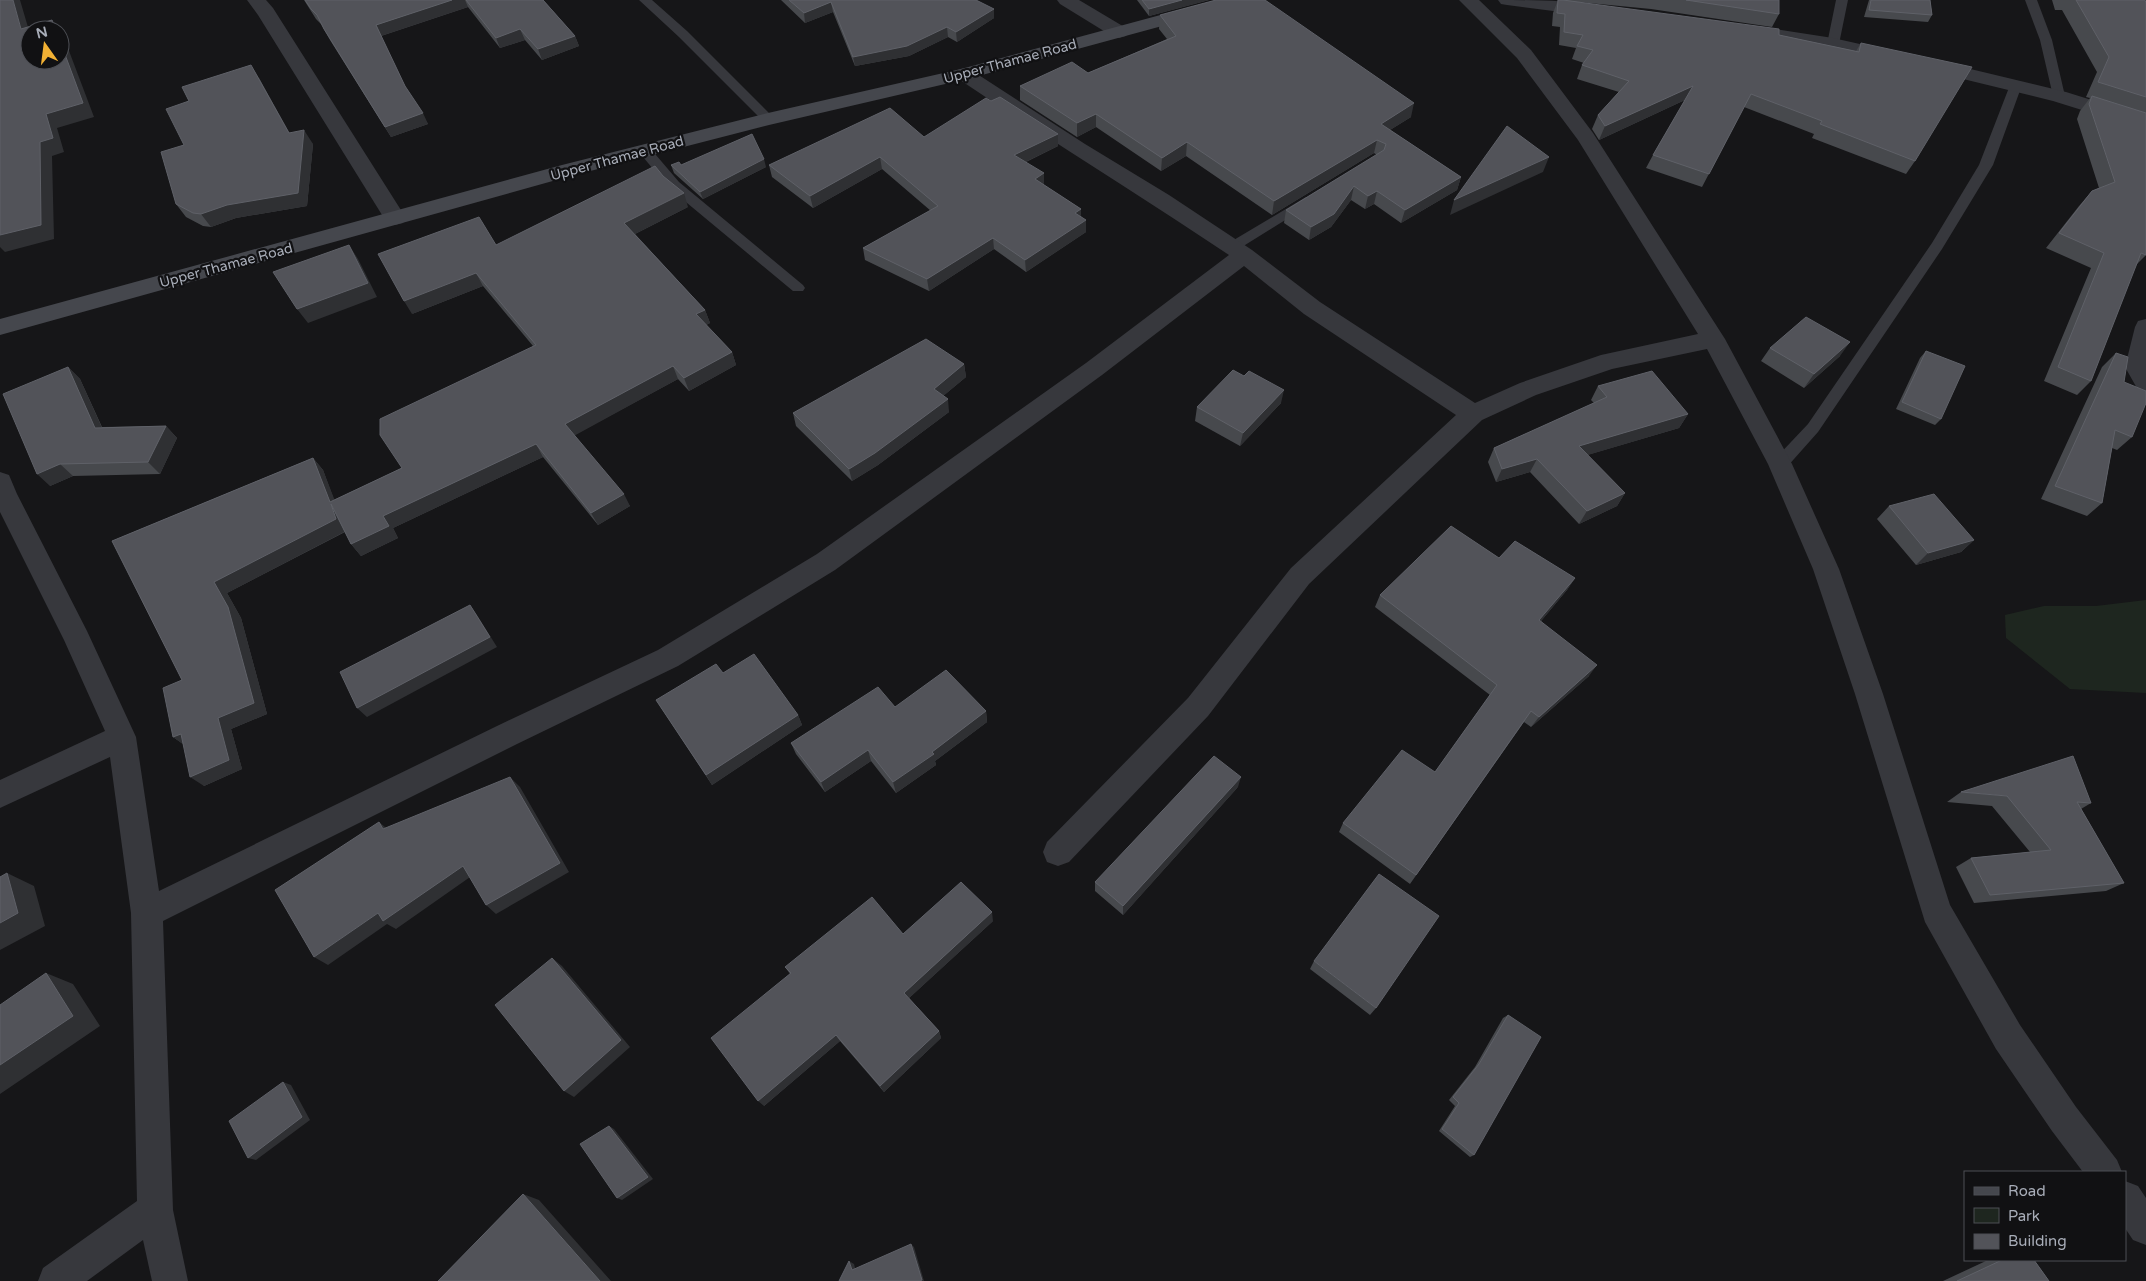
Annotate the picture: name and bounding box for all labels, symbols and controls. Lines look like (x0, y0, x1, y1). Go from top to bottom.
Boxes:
north arrow (20, 20, 70, 70)
text: N (34, 23, 49, 42)
street label: Upper Thamae Road (942, 36, 1079, 87)
street label: Upper Thamae Road (549, 133, 686, 184)
street label: Upper Thamae Road (158, 240, 295, 291)
legend (1964, 1171, 2126, 1261)
text: Road (2008, 1182, 2046, 1200)
text: Park (2008, 1207, 2040, 1225)
text: Building (2008, 1232, 2067, 1250)

